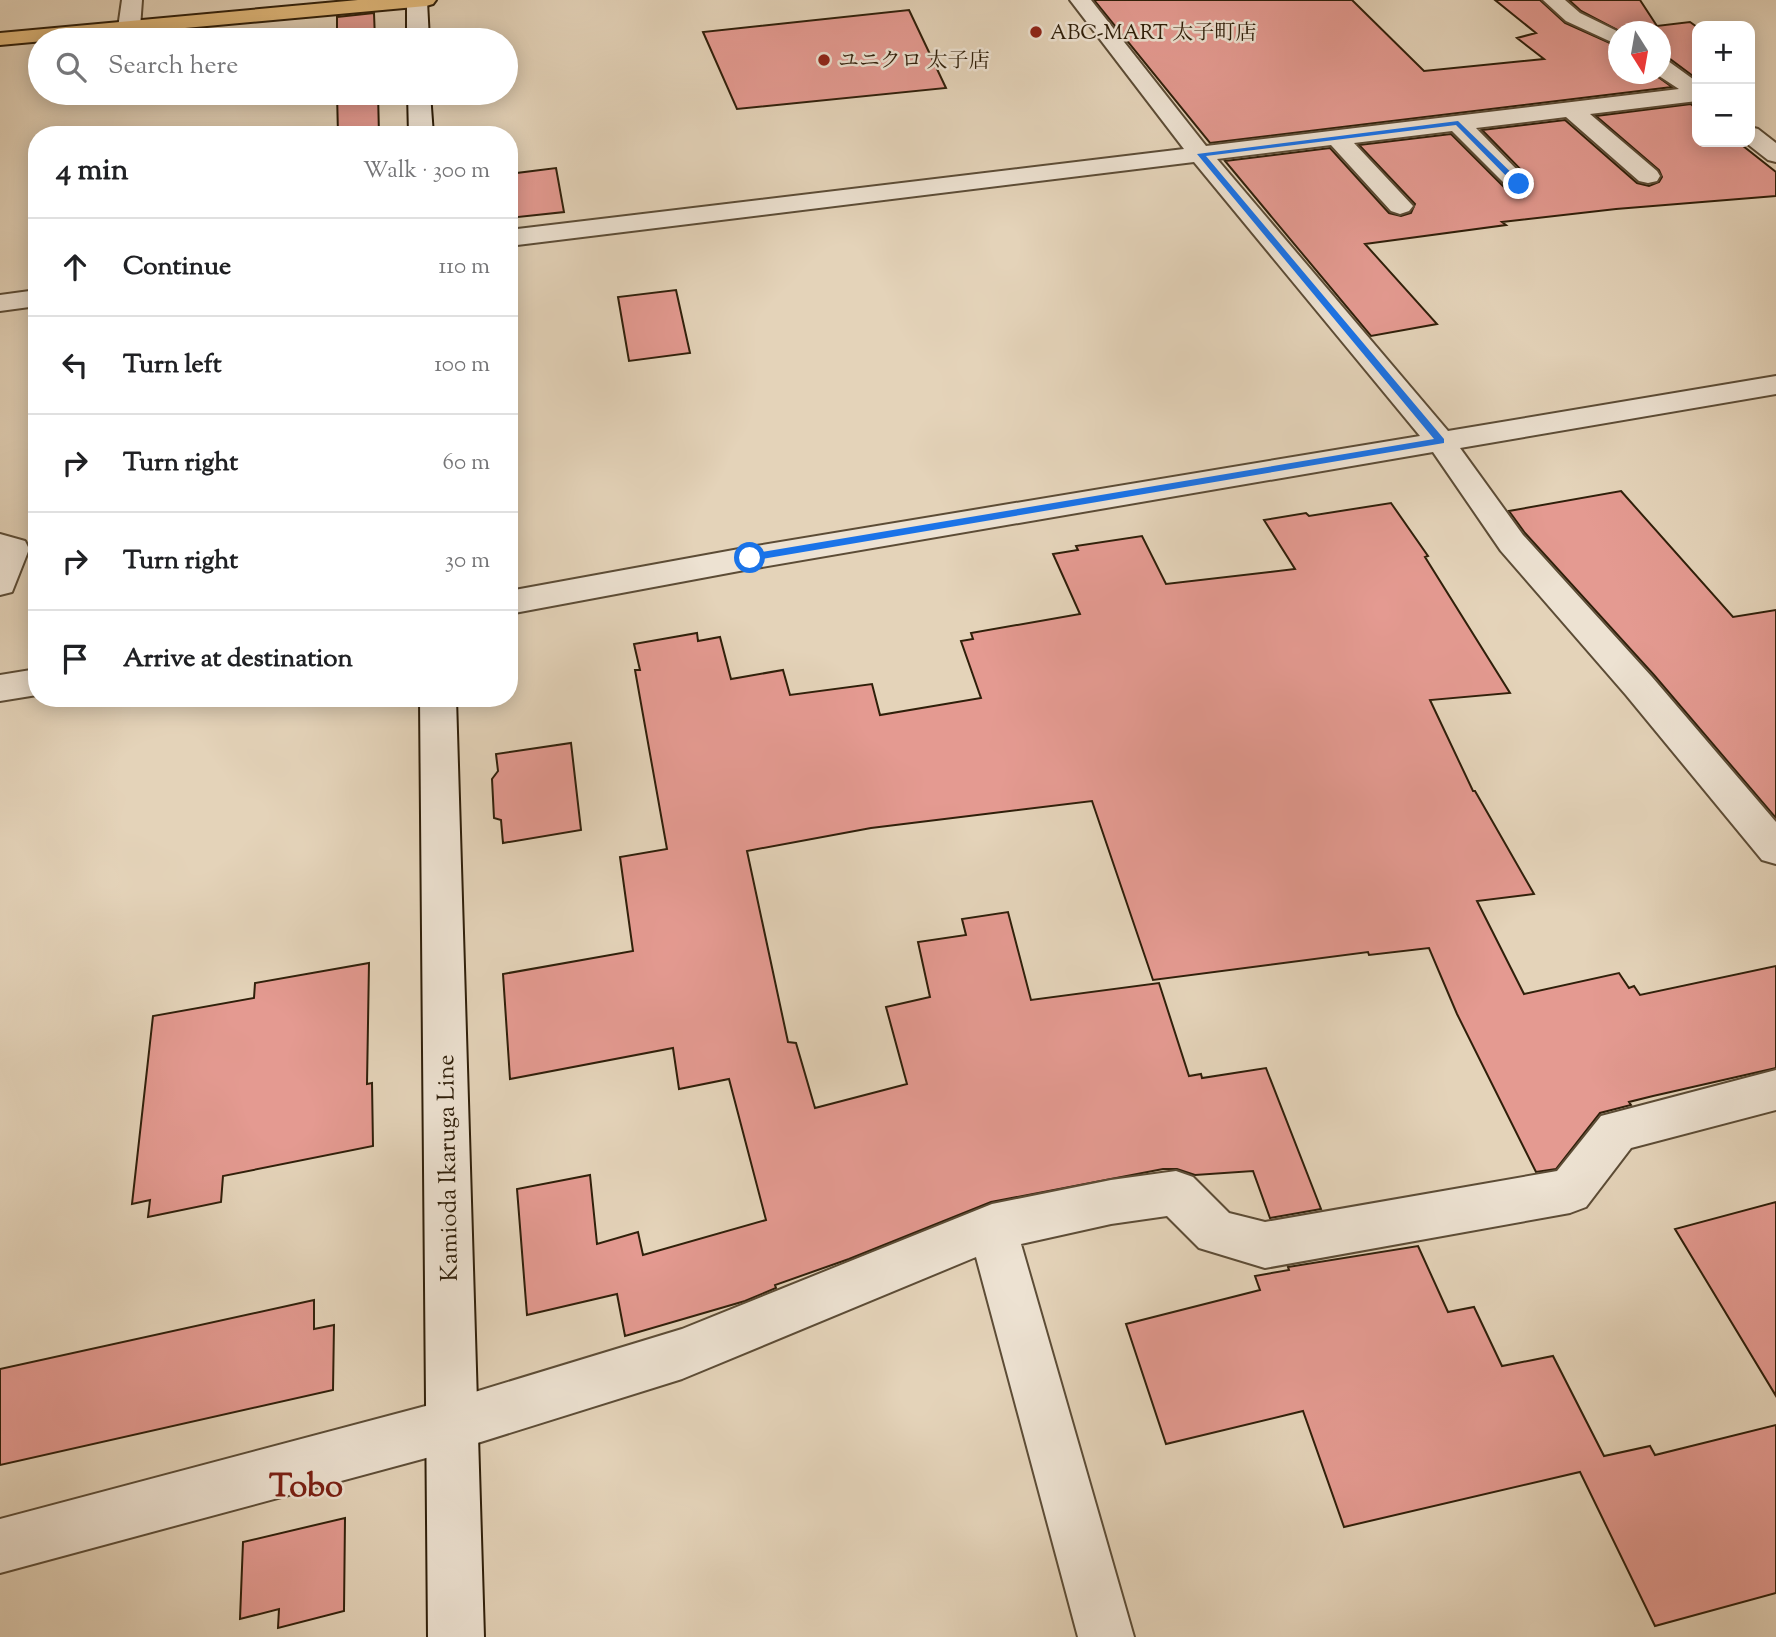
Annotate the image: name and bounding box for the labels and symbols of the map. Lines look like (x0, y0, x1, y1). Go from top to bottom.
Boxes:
place label: ABC-MART 太子町店 (1050, 19, 1256, 49)
north arrow (1608, 21, 1671, 84)
marker: ABC-MART 太子町店 (1028, 24, 1044, 40)
place label: ユニクロ 太子店 (838, 47, 989, 77)
marker: ユニクロ 太子店 (816, 52, 832, 68)
route end (1503, 168, 1534, 199)
route start (734, 542, 765, 573)
street label: Kamioda Ikaruga Line (430, 1054, 468, 1282)
district label: Tobo (269, 1464, 343, 1512)

